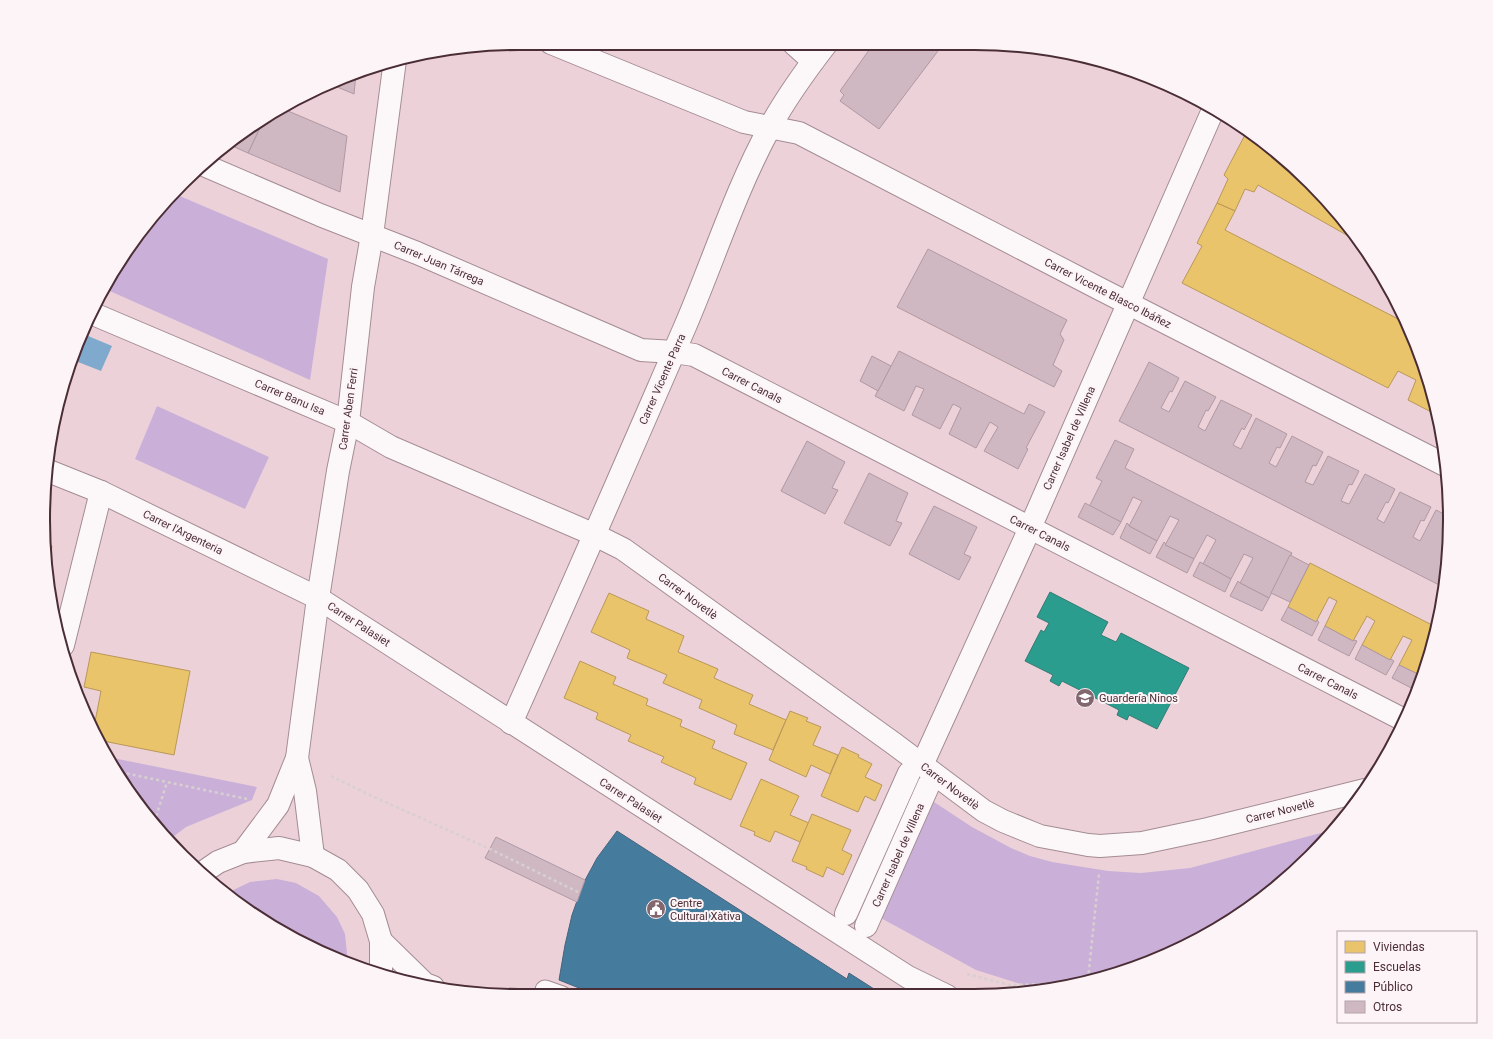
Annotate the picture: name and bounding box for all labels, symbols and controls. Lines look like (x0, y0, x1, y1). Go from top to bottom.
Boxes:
street label: Carrer Juan Tárrega (392, 239, 486, 288)
street label: Carrer Vicente Blasco Ibáñez (1042, 256, 1174, 331)
street label: Carrer Vicente Parra (637, 332, 688, 427)
street label: Carrer Canals (719, 365, 785, 406)
street label: Carrer Aben Ferri (336, 367, 361, 451)
street label: Carrer Banu Isa (253, 377, 327, 418)
street label: Carrer Isabel de Villena (1041, 384, 1098, 492)
street label: Carrer l'Argenteria (141, 507, 225, 557)
street label: Carrer Canals (1007, 513, 1073, 554)
street label: Carrer Novetlè (656, 571, 720, 622)
street label: Carrer Palasiet (325, 599, 393, 650)
street label: Carrer Canals (1295, 661, 1361, 702)
school or university icon: Guardería Ninos (1074, 687, 1096, 709)
place label: Guardería Ninos (1099, 692, 1178, 705)
street label: Carrer Novetlè (918, 760, 982, 813)
street label: Carrer Palasiet (597, 775, 665, 826)
street label: Carrer Novetlè (1245, 797, 1316, 826)
street label: Carrer Isabel de Villena (870, 801, 927, 909)
place label: Centre Cultural Xàtiva (670, 897, 741, 923)
public building icon: Centre Cultural Xàtiva (645, 898, 667, 920)
legend (1337, 931, 1477, 1023)
text: Viviendas (1373, 940, 1425, 954)
text: Escuelas (1373, 960, 1421, 974)
text: Público (1373, 980, 1413, 994)
text: Otros (1373, 1000, 1402, 1014)

